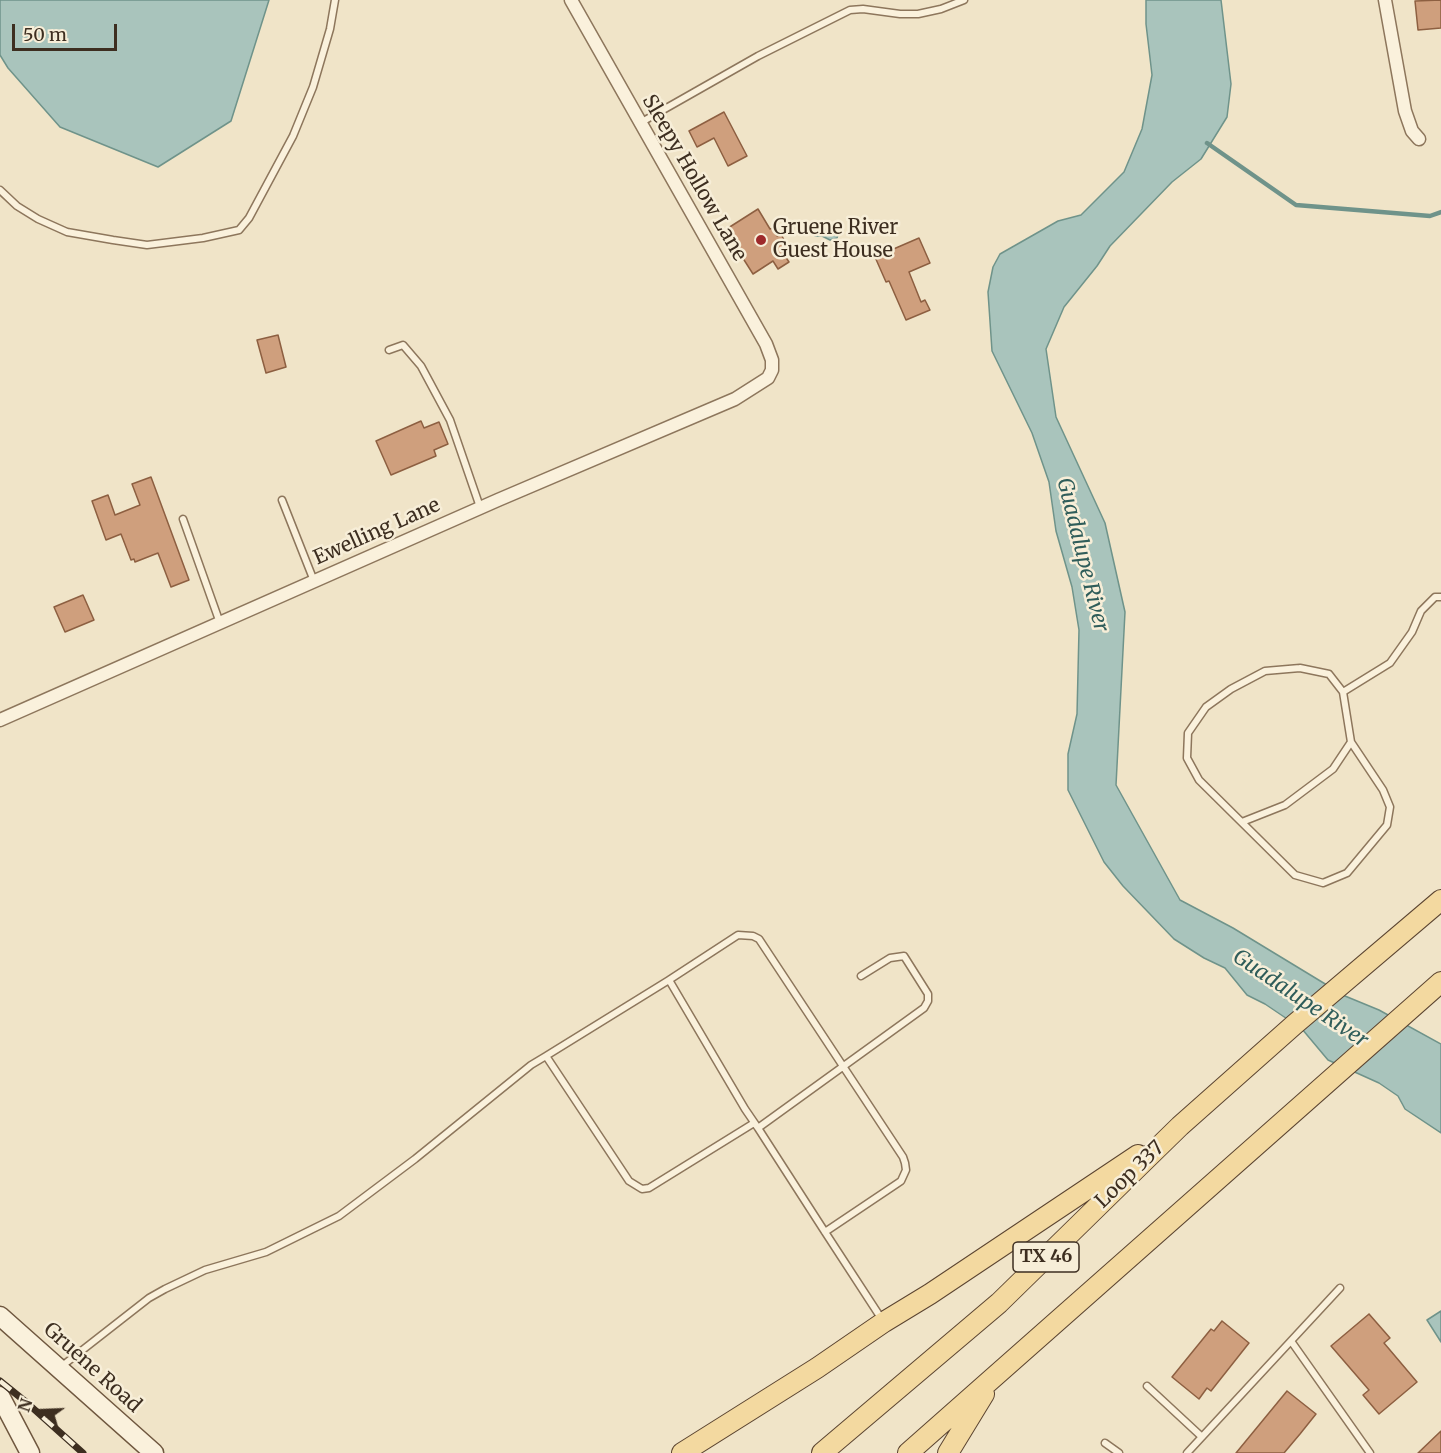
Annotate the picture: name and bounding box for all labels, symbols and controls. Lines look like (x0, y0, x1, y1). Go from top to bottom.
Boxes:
scale bar (15, 12, 120, 50)
text: 50 m (23, 23, 67, 46)
street label: Sleepy Hollow Lane (637, 91, 751, 265)
place label: Gruene River Guest House (773, 216, 898, 263)
marker: Gruene River Guest House (754, 233, 768, 247)
water label: Guadalupe River (1051, 476, 1113, 634)
street label: Ewelling Lane (310, 493, 444, 571)
water label: Guadalupe River (1228, 945, 1372, 1053)
street label: Loop 337 (1091, 1136, 1169, 1214)
road number: TX 46 (1013, 1242, 1079, 1272)
street label: Gruene Road (38, 1318, 146, 1418)
north arrow (12, 1381, 72, 1441)
text: N (13, 1396, 36, 1414)

